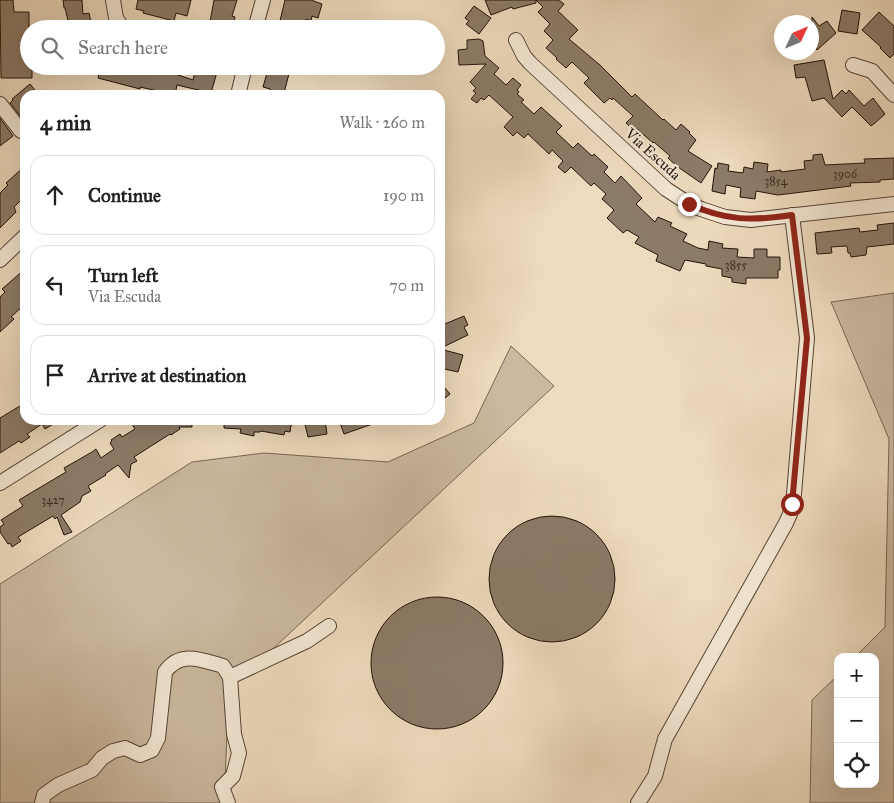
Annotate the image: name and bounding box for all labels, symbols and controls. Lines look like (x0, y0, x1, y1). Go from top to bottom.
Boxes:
north arrow (774, 15, 819, 60)
search box (20, 20, 445, 75)
icon: search (38, 34, 66, 62)
text: Search here (78, 36, 168, 59)
text: 4 min (40, 110, 91, 136)
text: Walk · 260 m (339, 113, 425, 132)
street label: Via Escuda (621, 124, 685, 184)
house number: 3906 (833, 167, 858, 181)
house number: 3854 (764, 174, 788, 188)
icon: ahead (41, 181, 69, 209)
text: Continue (88, 184, 161, 207)
text: 190 m (383, 186, 424, 205)
route end (678, 193, 701, 216)
house number: 3855 (725, 258, 748, 272)
text: Turn left (88, 264, 158, 287)
icon: left (41, 271, 69, 299)
text: 70 m (389, 276, 424, 295)
text: Via Escuda (88, 287, 161, 306)
icon: arrive (41, 361, 69, 389)
text: Arrive at destination (88, 364, 246, 387)
house number: 3427 (41, 493, 65, 507)
route start (781, 493, 804, 516)
map controls (834, 653, 879, 788)
button: + (834, 653, 879, 698)
button: − (834, 698, 879, 743)
button: locate (834, 743, 879, 788)

